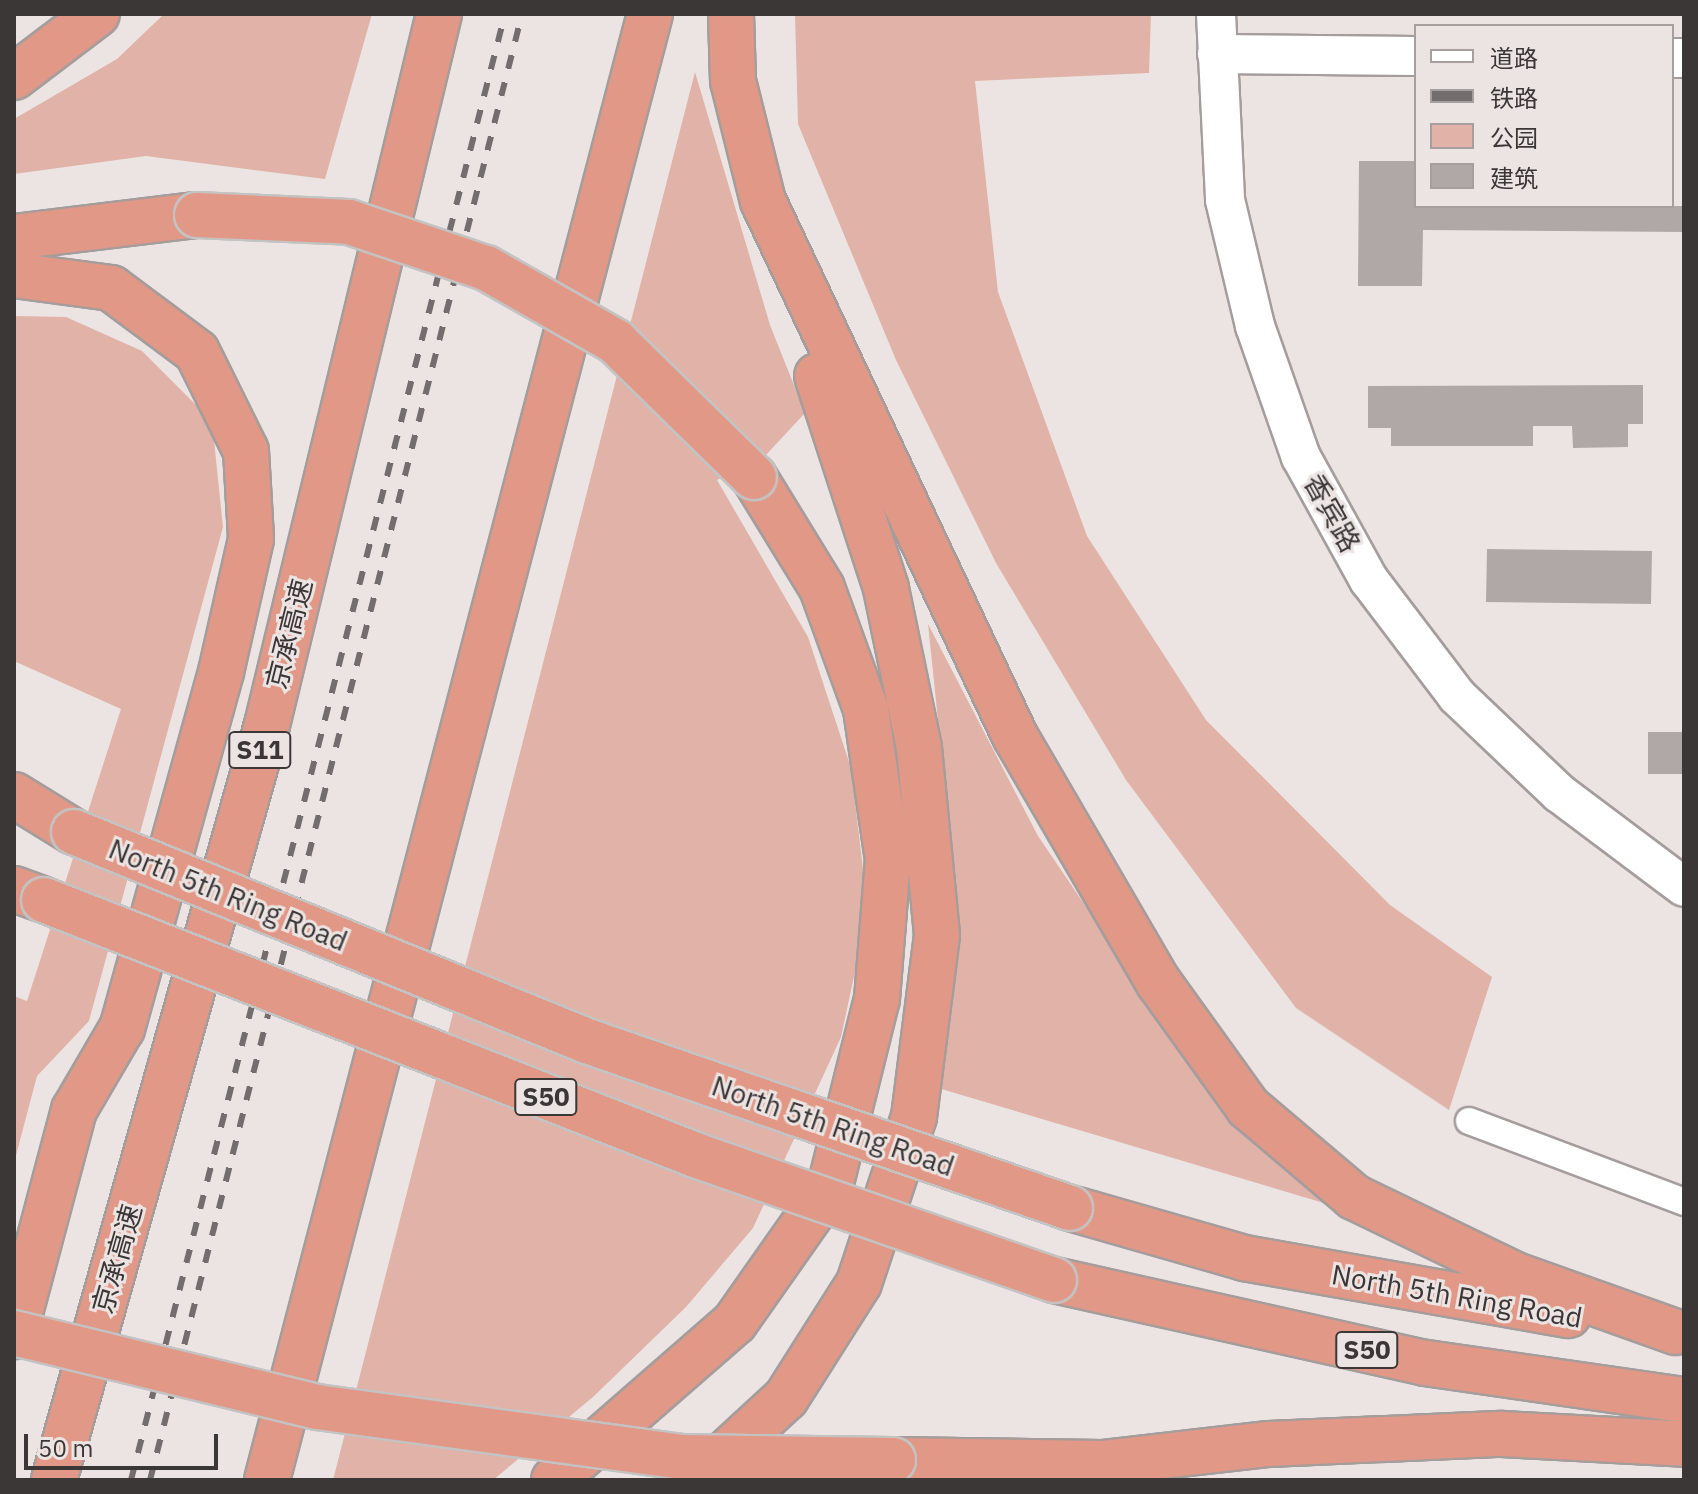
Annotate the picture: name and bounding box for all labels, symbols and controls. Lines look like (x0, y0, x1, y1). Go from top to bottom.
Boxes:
legend (1414, 24, 1674, 208)
text: 道路 (1490, 42, 1538, 74)
text: 铁路 (1490, 82, 1538, 114)
text: 公园 (1490, 122, 1538, 154)
text: 建筑 (1490, 162, 1538, 194)
street label: 香宾路 (1297, 468, 1367, 558)
street label: 京承高速 (259, 576, 319, 692)
road number: S11 (228, 728, 292, 772)
street label: North 5th Ring Road (104, 832, 352, 958)
street label: North 5th Ring Road (707, 1069, 959, 1183)
road number: S50 (514, 1075, 578, 1119)
street label: 京承高速 (85, 1201, 149, 1317)
street label: North 5th Ring Road (1329, 1257, 1585, 1335)
road number: S50 (1335, 1328, 1399, 1372)
scale bar (28, 1418, 222, 1468)
text: 50 m (38, 1432, 93, 1464)

